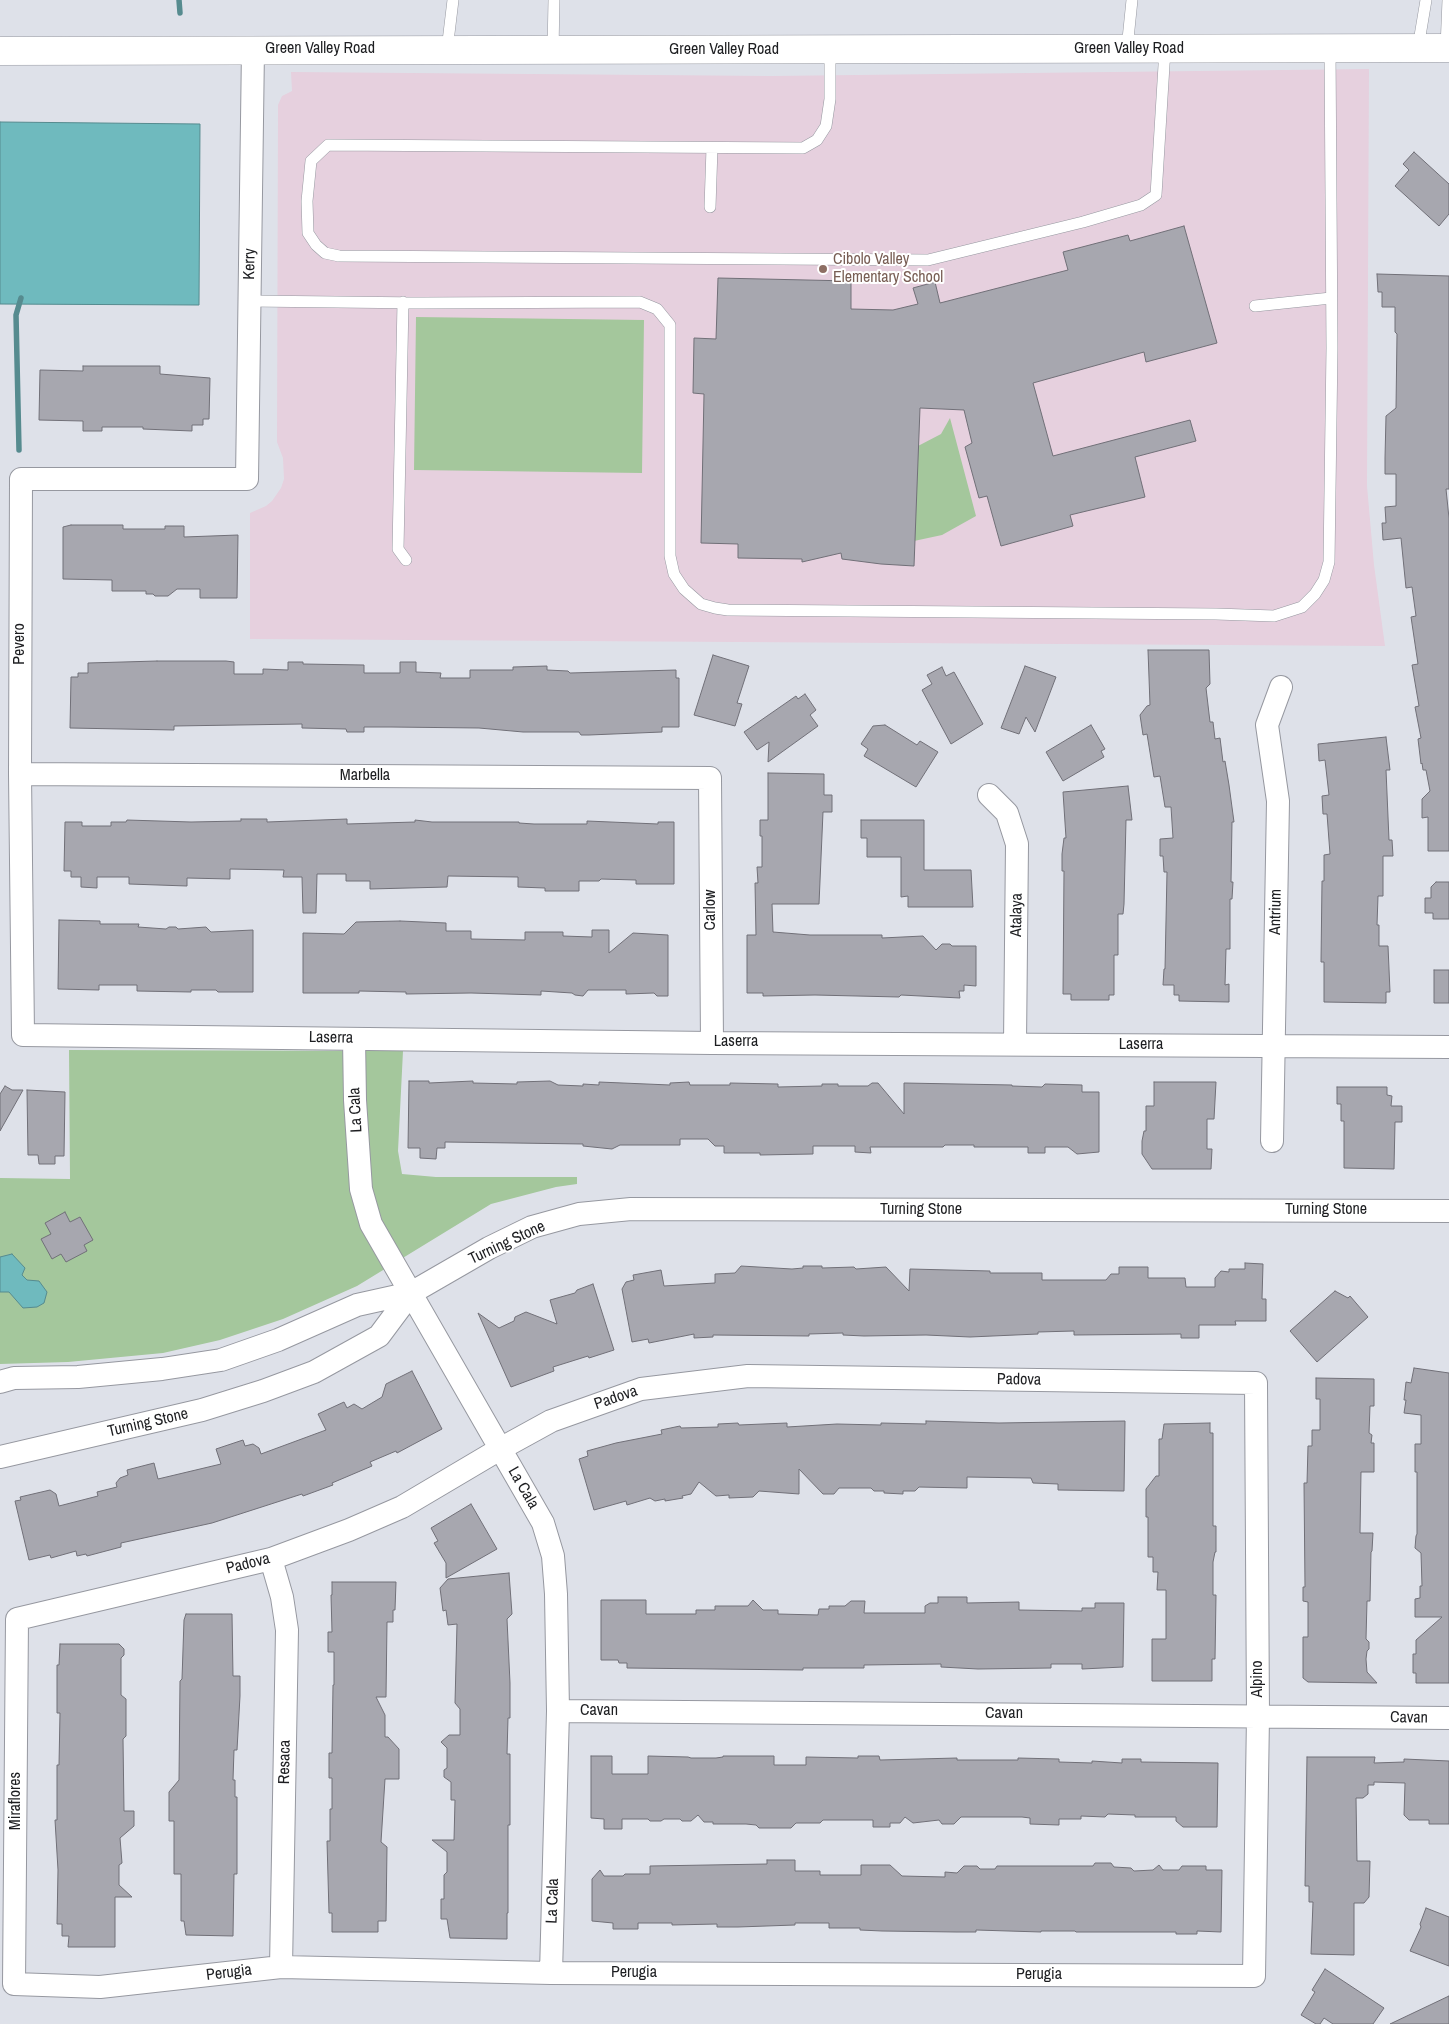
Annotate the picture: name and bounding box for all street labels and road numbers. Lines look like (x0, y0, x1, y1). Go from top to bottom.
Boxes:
street label: Green Valley Road (265, 39, 375, 59)
street label: Green Valley Road (1074, 39, 1184, 59)
street label: Green Valley Road (669, 40, 779, 60)
street label: Kerry (240, 248, 260, 280)
street label: Pevero (10, 623, 30, 665)
street label: Marbella (340, 766, 390, 786)
street label: Antrium (1266, 889, 1286, 935)
street label: Carlow (701, 890, 721, 930)
street label: Atalaya (1007, 893, 1027, 937)
street label: Laserra (309, 1028, 353, 1048)
street label: Laserra (714, 1032, 758, 1052)
street label: Laserra (1119, 1035, 1163, 1055)
street label: La Cala (345, 1087, 367, 1133)
street label: Turning Stone (880, 1200, 962, 1220)
street label: Turning Stone (1285, 1200, 1367, 1220)
street label: Turning Stone (466, 1217, 548, 1269)
street label: Padova (997, 1370, 1041, 1390)
street label: Padova (592, 1382, 640, 1414)
street label: Turning Stone (106, 1404, 190, 1442)
street label: La Cala (503, 1464, 543, 1512)
street label: Padova (224, 1549, 272, 1579)
street label: Alpino (1248, 1660, 1268, 1698)
street label: Cavan (580, 1701, 618, 1721)
street label: Cavan (985, 1704, 1023, 1724)
street label: Cavan (1390, 1708, 1428, 1728)
street label: Resaca (275, 1740, 295, 1784)
street label: Miraflores (6, 1772, 26, 1830)
street label: La Cala (543, 1878, 563, 1924)
street label: Perugia (205, 1961, 253, 1985)
street label: Perugia (611, 1963, 657, 1983)
street label: Perugia (1016, 1965, 1062, 1985)

